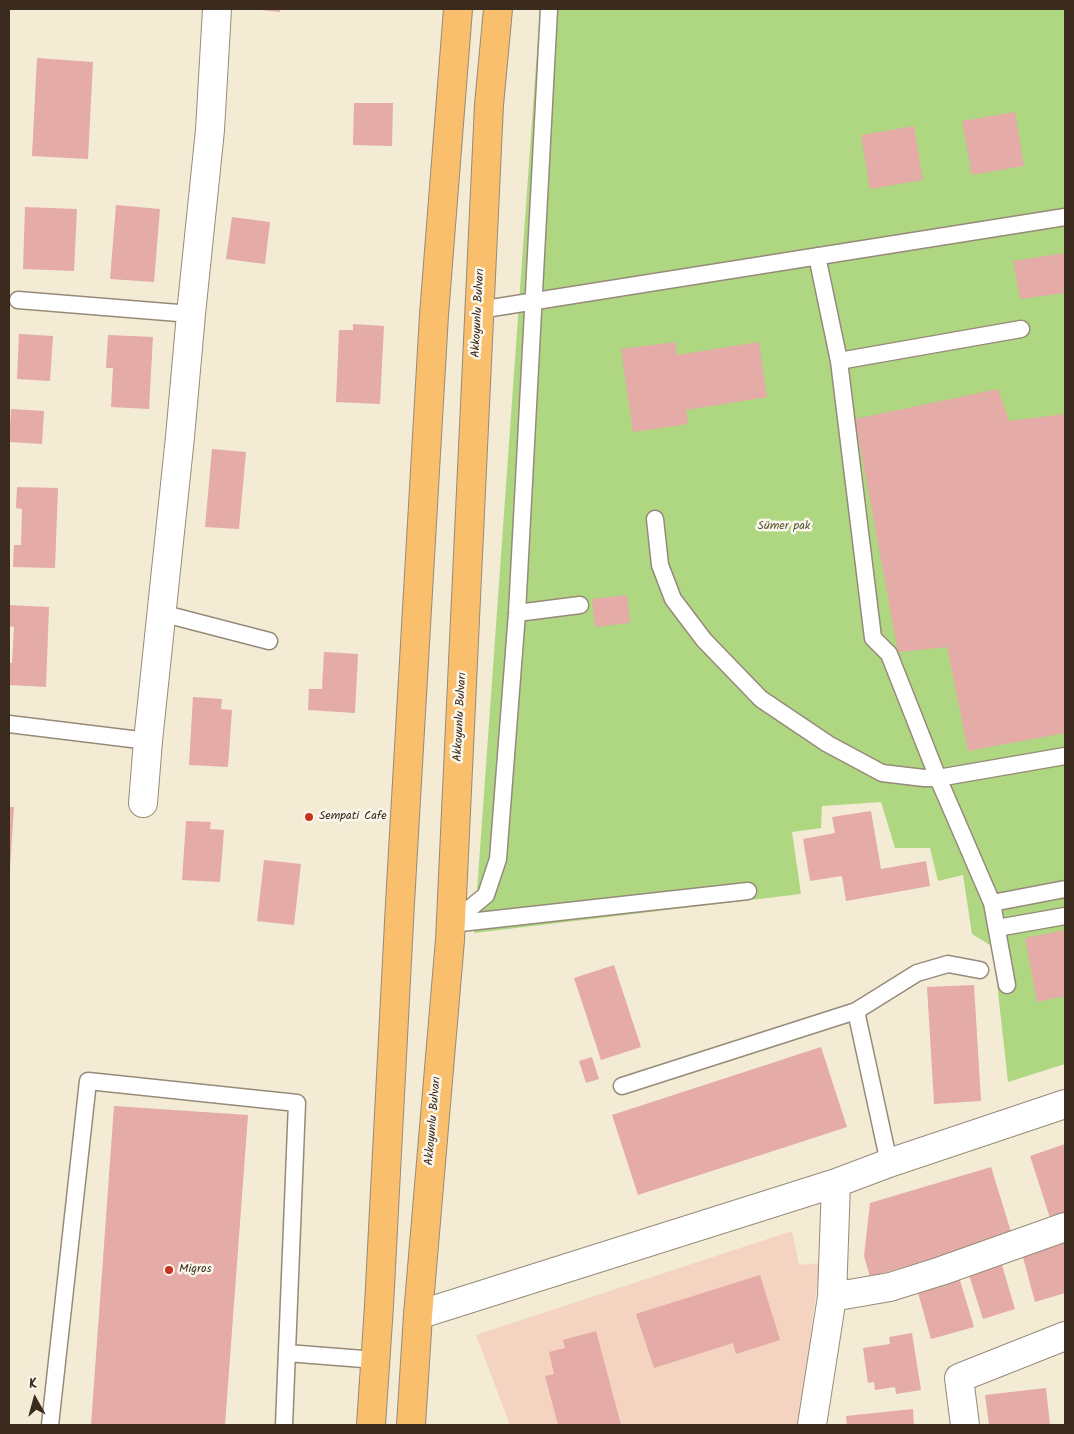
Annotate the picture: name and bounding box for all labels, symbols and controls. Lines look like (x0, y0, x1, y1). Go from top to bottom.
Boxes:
street label: Akkoyunlu Bulvarı (469, 268, 489, 358)
park label: Sümer pak (758, 520, 810, 534)
street label: Akkoyunlu Bulvarı (451, 672, 471, 762)
place label: Sempati Cafe (319, 810, 387, 824)
marker: Sempati Cafe (303, 811, 315, 823)
street label: Akkoyunlu Bulvarı (423, 1076, 445, 1166)
place label: Migros (179, 1263, 212, 1277)
marker: Migros (163, 1264, 175, 1276)
text: K (28, 1373, 39, 1396)
north arrow (10, 1374, 60, 1424)

